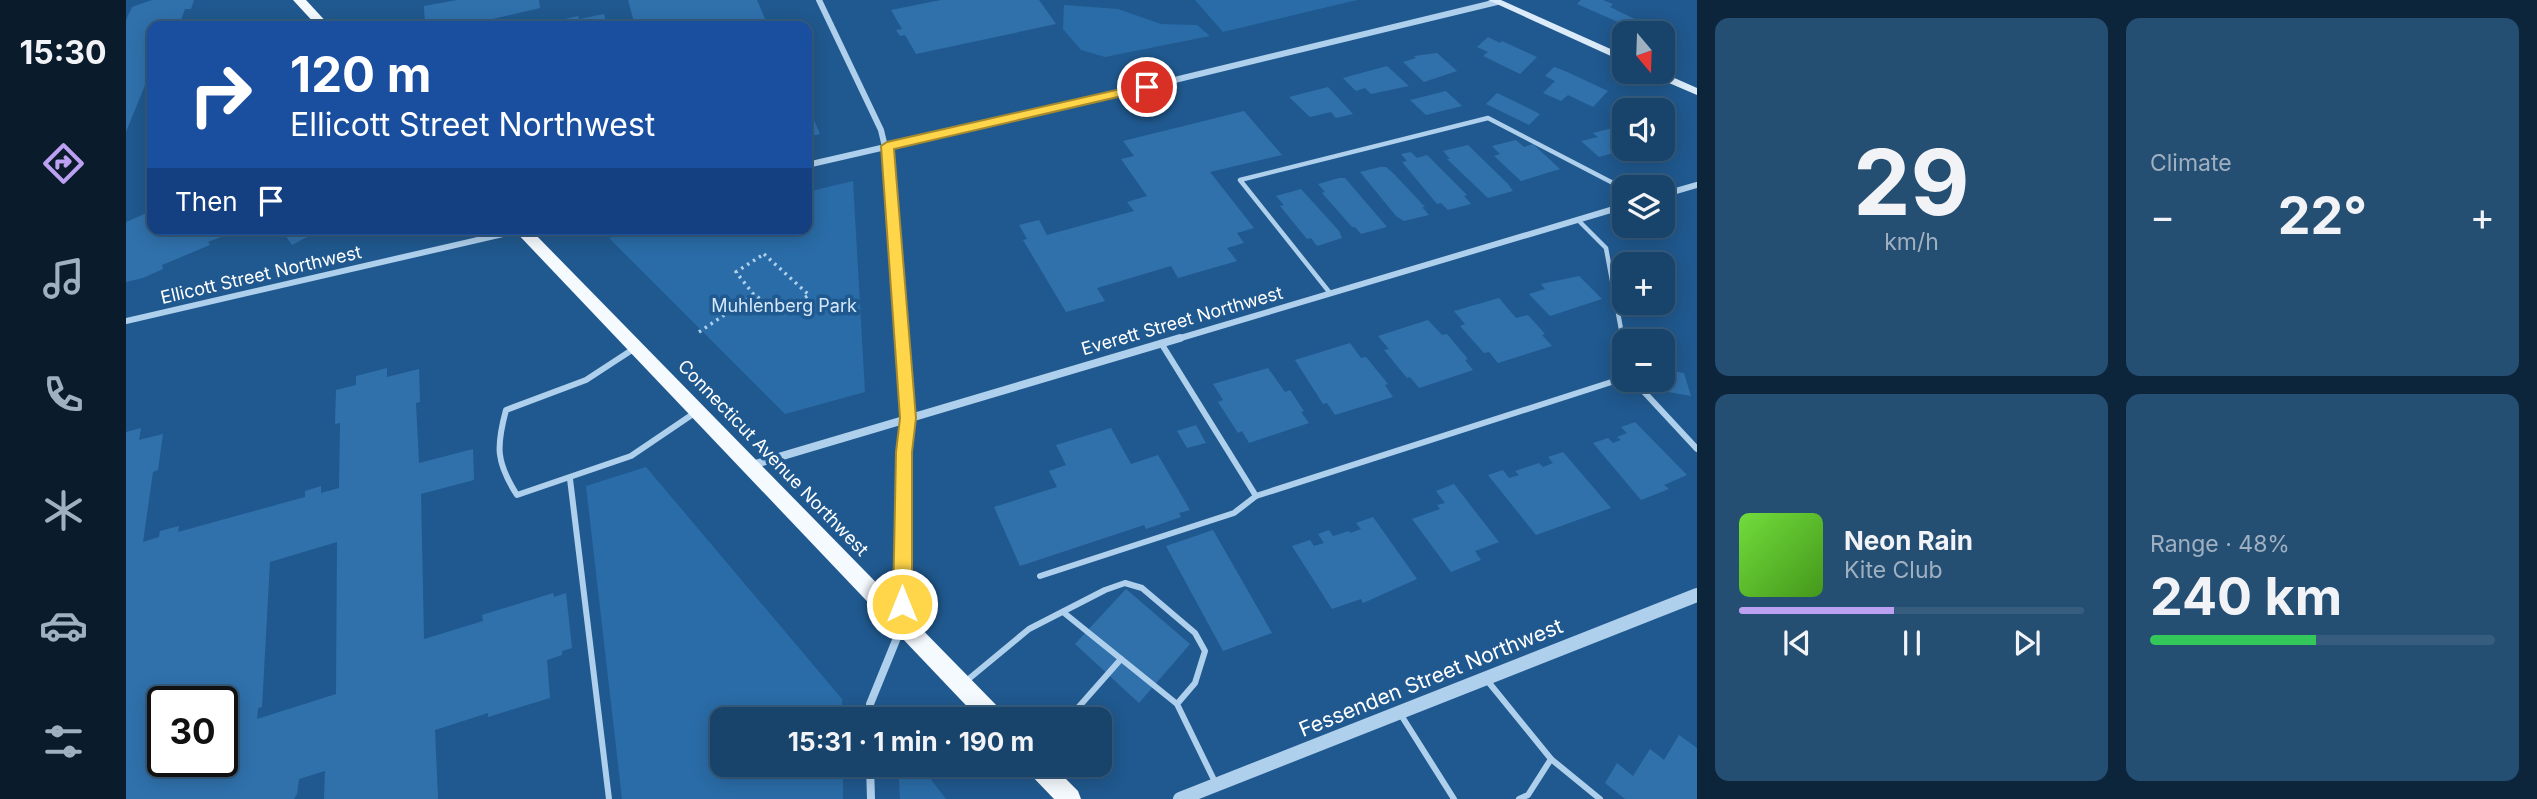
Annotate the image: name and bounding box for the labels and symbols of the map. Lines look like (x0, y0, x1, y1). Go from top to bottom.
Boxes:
north arrow (1612, 21, 1675, 84)
pin (1117, 57, 1177, 117)
street label: Ellicott Street Northwest (158, 241, 363, 308)
street label: Everett Street Northwest (1079, 282, 1285, 359)
park label: Muhlenberg Park (711, 295, 857, 316)
street label: Connecticut Avenue Northwest (674, 355, 873, 560)
position arrow (865, 567, 939, 641)
street label: Fessenden Street Northwest (1295, 613, 1566, 742)
speed limit sign: 30 (147, 686, 238, 777)

